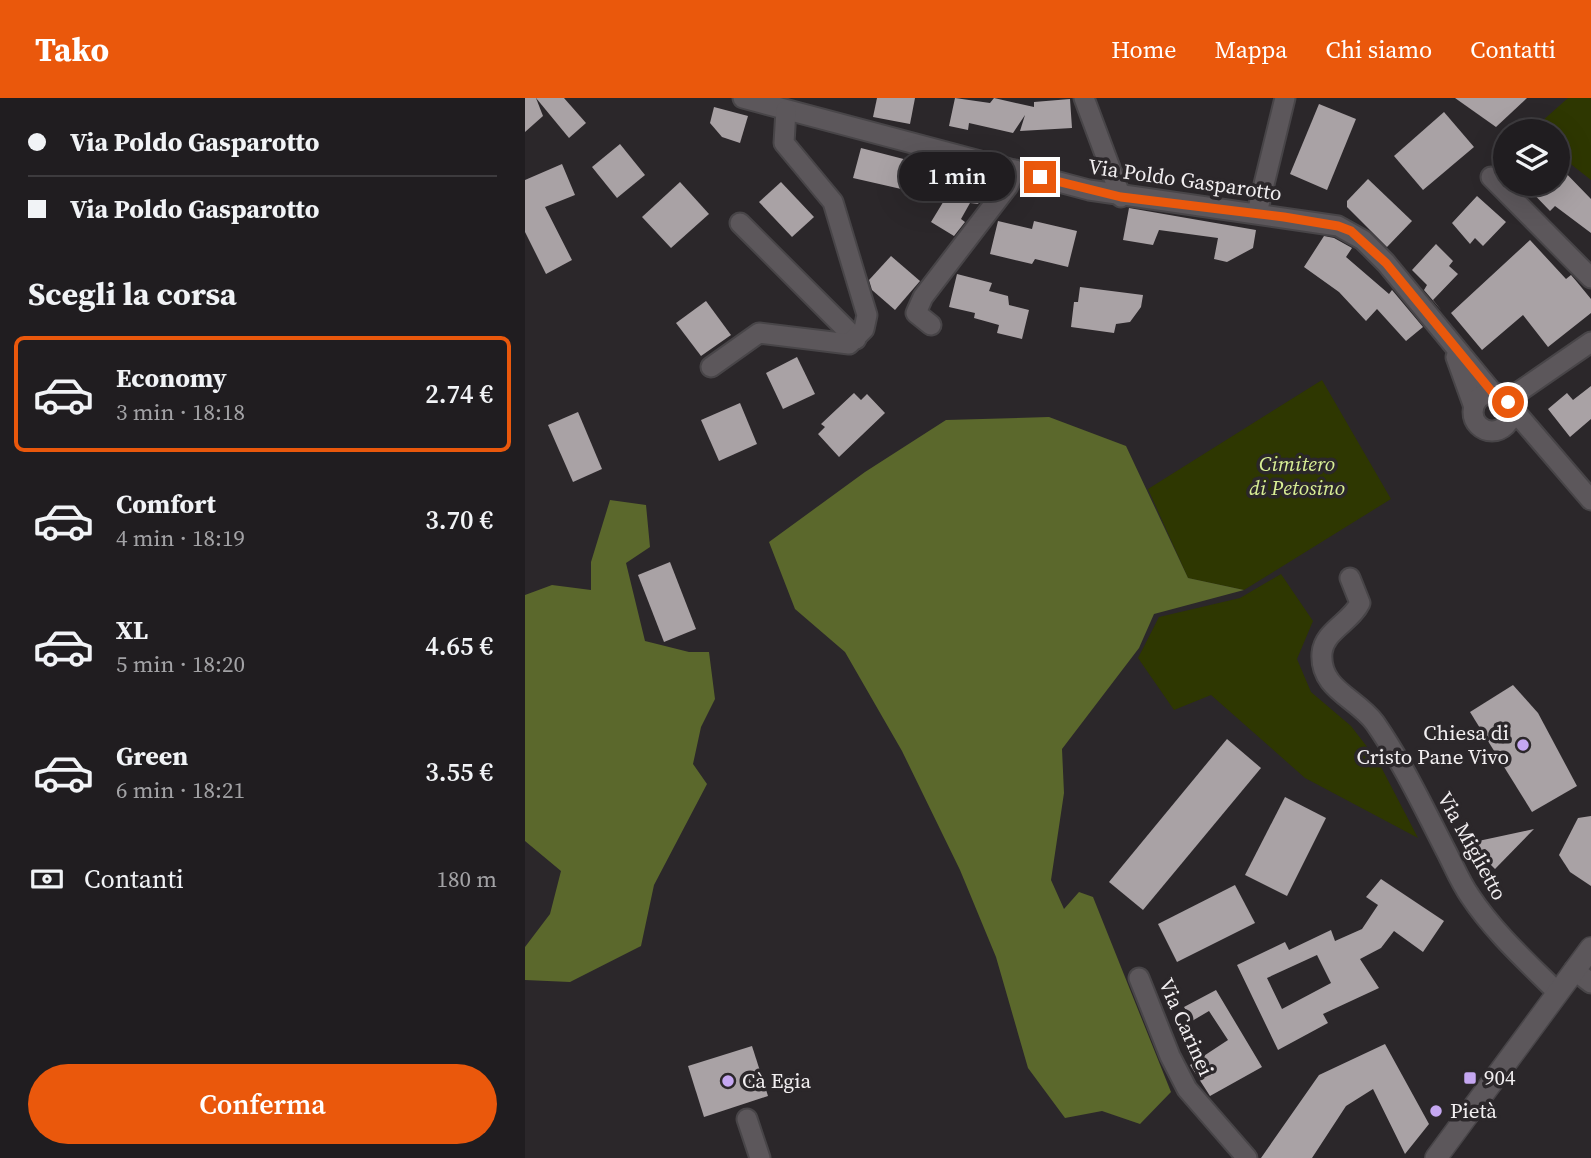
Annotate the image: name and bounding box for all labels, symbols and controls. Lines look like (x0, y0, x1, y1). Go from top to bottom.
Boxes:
text: Tako (35, 27, 109, 72)
text: Home (1111, 33, 1177, 66)
text: Mappa (1215, 33, 1287, 66)
text: Chi siamo (1325, 33, 1432, 66)
text: Contatti (1470, 33, 1556, 66)
map controls (1493, 119, 1570, 196)
button: layers (1493, 119, 1570, 196)
text: Via Poldo Gasparotto (70, 124, 319, 160)
street label: Via Poldo Gasparotto (1086, 152, 1284, 207)
callout: 1 min (900, 153, 1015, 202)
text: 1 min (927, 160, 987, 192)
route end (1024, 161, 1056, 193)
text: Via Poldo Gasparotto (70, 191, 319, 227)
text: Scegli la corsa (28, 272, 237, 316)
text: Economy (116, 360, 227, 396)
icon: car (32, 363, 95, 426)
text: 2.74 € (425, 376, 493, 412)
route start (1492, 386, 1524, 418)
text: 3 min · 18:18 (116, 396, 245, 428)
park label: Cimitero di Petosino (1249, 449, 1345, 502)
text: Comfort (116, 486, 216, 522)
icon: car (32, 489, 95, 552)
text: 3.70 € (425, 502, 493, 538)
text: 4 min · 18:19 (116, 522, 245, 554)
text: XL (116, 612, 148, 648)
icon: car (32, 615, 95, 678)
text: 4.65 € (425, 628, 493, 664)
text: 5 min · 18:20 (116, 648, 245, 680)
place label: Chiesa di Cristo Pane Vivo (1356, 718, 1509, 771)
marker: Chiesa di Cristo Pane Vivo (1515, 737, 1531, 753)
text: Green (116, 738, 188, 774)
icon: car (32, 741, 95, 804)
text: 3.55 € (425, 754, 493, 790)
text: 6 min · 18:21 (116, 774, 245, 806)
street label: Via Miglietto (1431, 786, 1514, 905)
icon: cash (28, 860, 66, 898)
text: Contanti (84, 861, 184, 897)
text: 180 m (436, 863, 497, 895)
street label: Via Carinei (1152, 973, 1221, 1080)
place label: 904 (1484, 1063, 1516, 1092)
button: Conferma (28, 1064, 497, 1144)
place label: Cà Egia (742, 1066, 811, 1095)
marker: 904 (1462, 1070, 1478, 1086)
marker: Cà Egia (720, 1073, 736, 1089)
place label: Pietà (1450, 1096, 1497, 1125)
marker: Pietà (1428, 1103, 1444, 1119)

